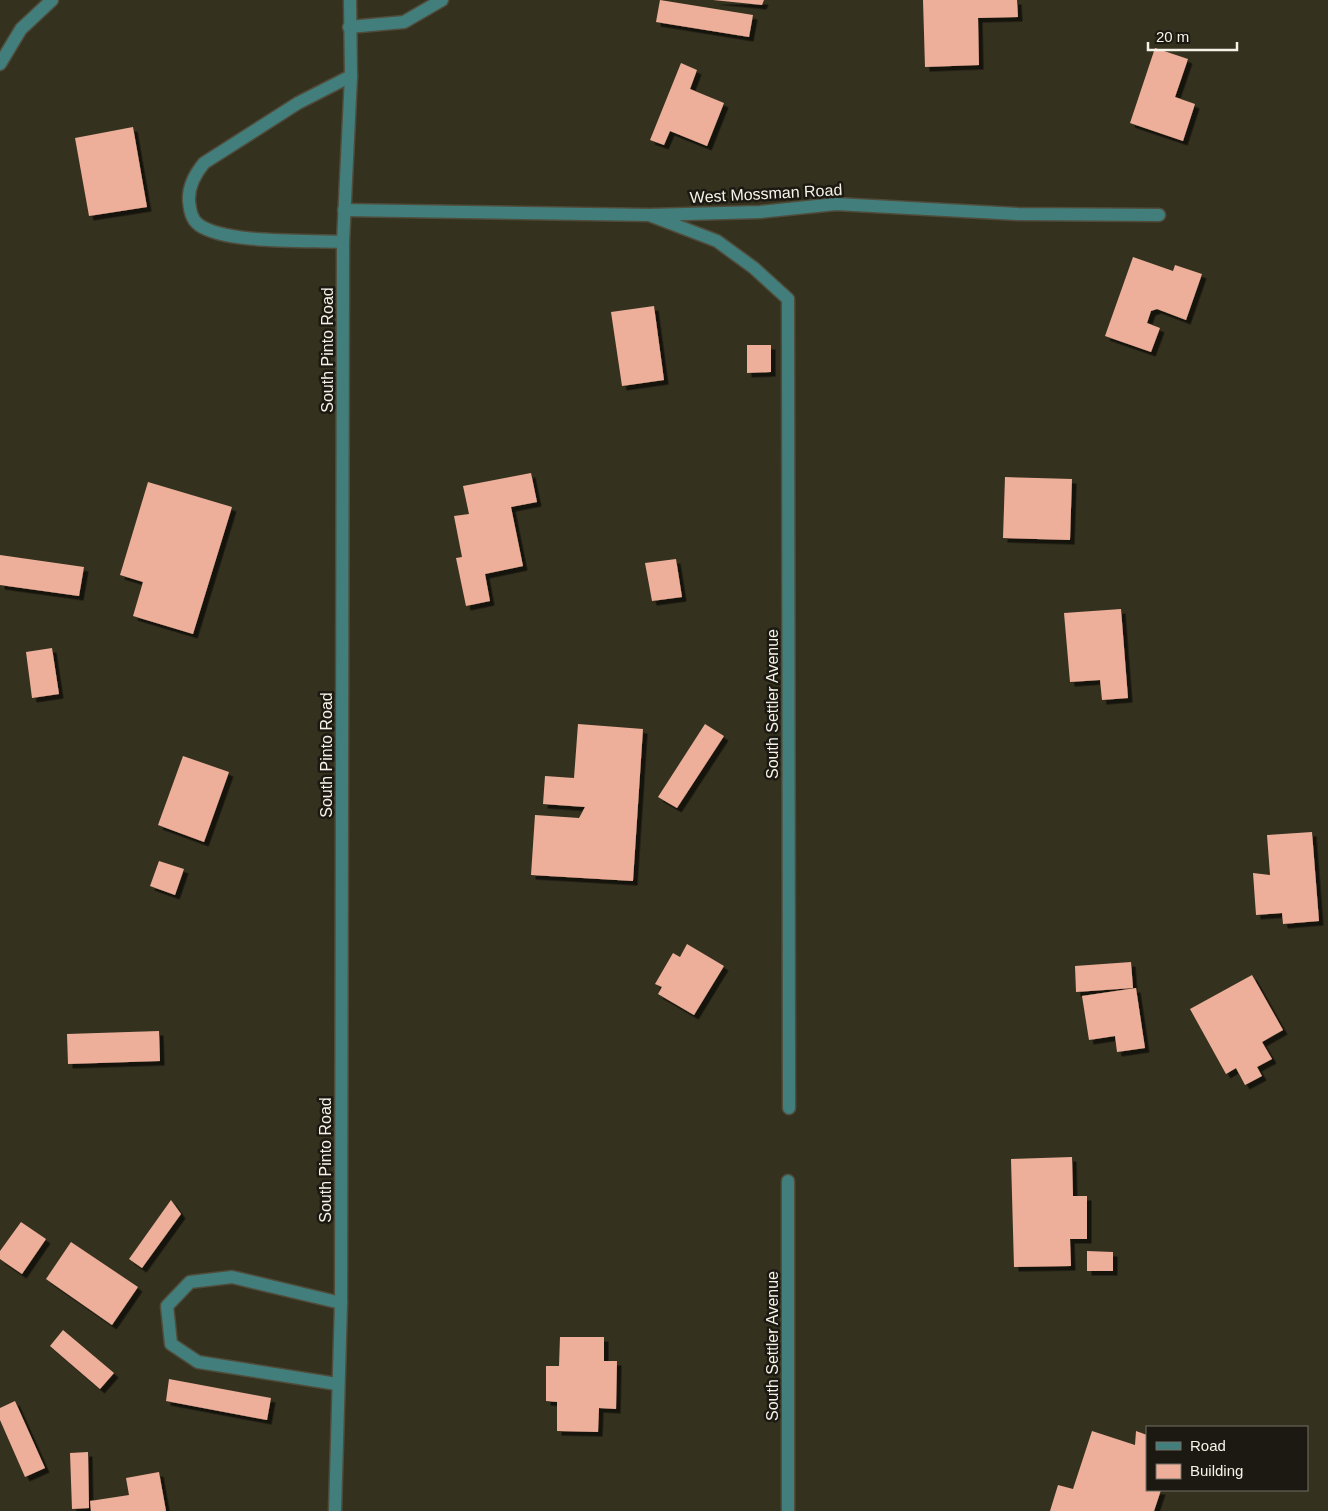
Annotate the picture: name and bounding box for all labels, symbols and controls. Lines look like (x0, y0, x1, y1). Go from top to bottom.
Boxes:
scale bar (1148, 20, 1237, 52)
text: 20 m (1156, 28, 1189, 45)
street label: West Mossman Road (689, 181, 843, 206)
street label: South Pinto Road (319, 287, 336, 413)
street label: South Settler Avenue (764, 629, 781, 779)
street label: South Pinto Road (318, 692, 335, 818)
street label: South Pinto Road (317, 1097, 334, 1223)
street label: South Settler Avenue (764, 1271, 781, 1421)
legend (1146, 1426, 1308, 1491)
text: Road (1190, 1437, 1226, 1454)
text: Building (1190, 1462, 1243, 1479)

